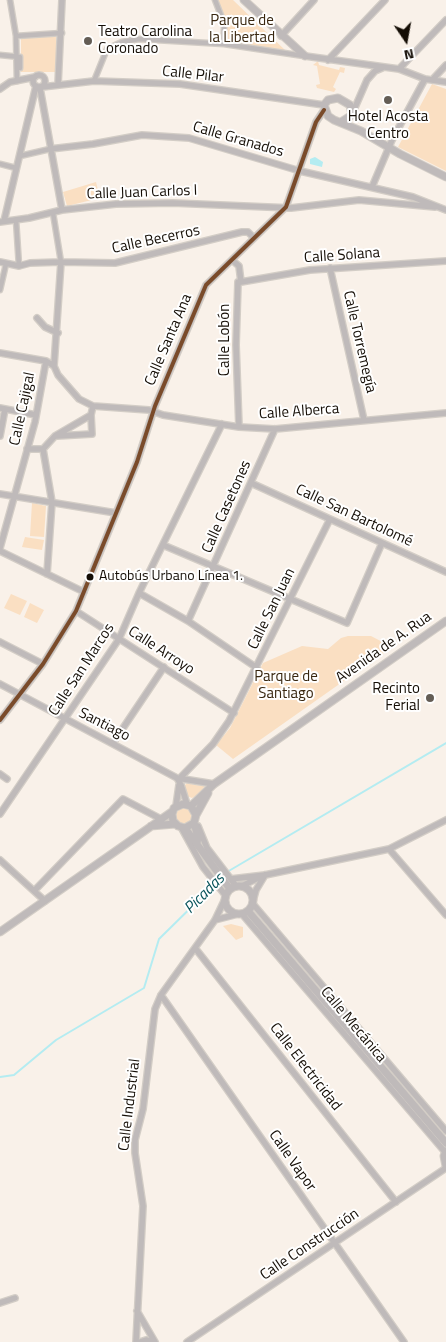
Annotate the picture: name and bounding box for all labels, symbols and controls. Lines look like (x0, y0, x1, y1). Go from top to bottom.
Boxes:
park label: Parque de la Libertad (209, 12, 275, 47)
north arrow (381, 15, 431, 65)
place label: Teatro Carolina Coronado (98, 23, 192, 58)
marker: Teatro Carolina Coronado (82, 35, 94, 47)
text: N (402, 44, 416, 66)
street label: Calle Pilar (161, 63, 225, 87)
marker: Hotel Acosta Centro (382, 94, 394, 106)
place label: Hotel Acosta Centro (348, 108, 428, 143)
street label: Calle Granados (190, 118, 286, 162)
street label: Calle Juan Carlos I (86, 182, 198, 204)
street label: Calle Becerros (110, 222, 202, 258)
street label: Calle Solana (303, 244, 381, 268)
street label: Calle Torremegía (338, 289, 380, 395)
street label: Calle Santa Ana (142, 292, 196, 388)
street label: Calle Lobón (216, 304, 234, 376)
street label: Calle Cajigal (6, 371, 40, 447)
street label: Calle Alberca (258, 400, 340, 424)
street label: Calle Casetones (199, 458, 255, 556)
street label: Calle San Bartolomé (293, 481, 415, 551)
street label: Calle San Juan (245, 565, 299, 653)
place label: Autobús Urbano Línea 1. (99, 569, 243, 585)
marker: Autobús Urbano Línea 1. (85, 572, 95, 582)
street label: Avenida de A. Rua (333, 608, 435, 688)
street label: Calle San Marcos (45, 620, 119, 720)
street label: Calle Arroyo (124, 623, 198, 679)
park label: Parque de Santiago (254, 668, 318, 703)
place label: Recinto Ferial (372, 680, 420, 715)
marker: Recinto Ferial (424, 692, 436, 704)
street label: Santiago (75, 704, 133, 746)
water label: Picadas (181, 870, 229, 918)
street label: Calle Mecánica (316, 984, 390, 1066)
street label: Calle Electricidad (265, 1020, 345, 1114)
street label: Calle Industrial (115, 1058, 145, 1152)
street label: Calle Vapor (264, 1127, 320, 1195)
street label: Calle Construcción (257, 1205, 363, 1285)

